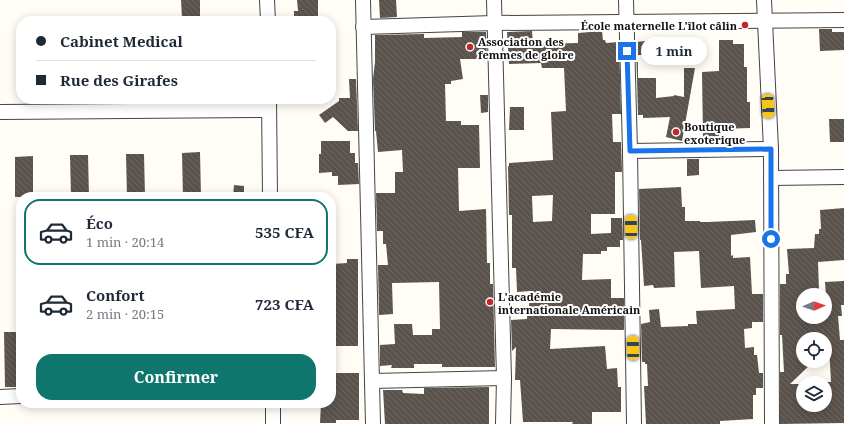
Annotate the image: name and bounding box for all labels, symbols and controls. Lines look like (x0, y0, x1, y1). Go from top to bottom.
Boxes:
place label: École maternelle L'îlot câlin (581, 18, 738, 33)
marker: École maternelle L'îlot câlin (740, 20, 750, 30)
text: Cabinet Medical (60, 31, 183, 51)
place label: Association des femmes de gloire (478, 34, 574, 62)
callout: 1 min (641, 37, 707, 65)
marker: Association des femmes de gloire (465, 42, 475, 52)
route end (618, 42, 636, 60)
text: 1 min (656, 42, 692, 60)
text: Rue des Girafes (60, 70, 178, 90)
car (761, 94, 775, 118)
place label: Boutique exoterique (684, 119, 745, 147)
marker: Boutique exoterique (671, 127, 681, 137)
text: Éco (86, 213, 113, 233)
icon: car (38, 214, 74, 250)
car (625, 215, 637, 239)
text: 535 CFA (255, 222, 314, 242)
route start (762, 230, 780, 248)
text: 1 min · 20:14 (86, 233, 164, 251)
text: Confort (86, 285, 145, 305)
icon: car (38, 286, 74, 322)
north arrow (796, 288, 832, 324)
map controls (796, 288, 832, 412)
place label: L'académie internationale Américain (498, 289, 641, 317)
text: 723 CFA (255, 294, 314, 314)
marker: L'académie internationale Américain (485, 297, 495, 307)
text: 2 min · 20:15 (86, 305, 164, 323)
button: locate (796, 332, 832, 368)
car (627, 336, 639, 360)
button: Confirmer (36, 354, 316, 400)
button: layers (796, 376, 832, 412)

